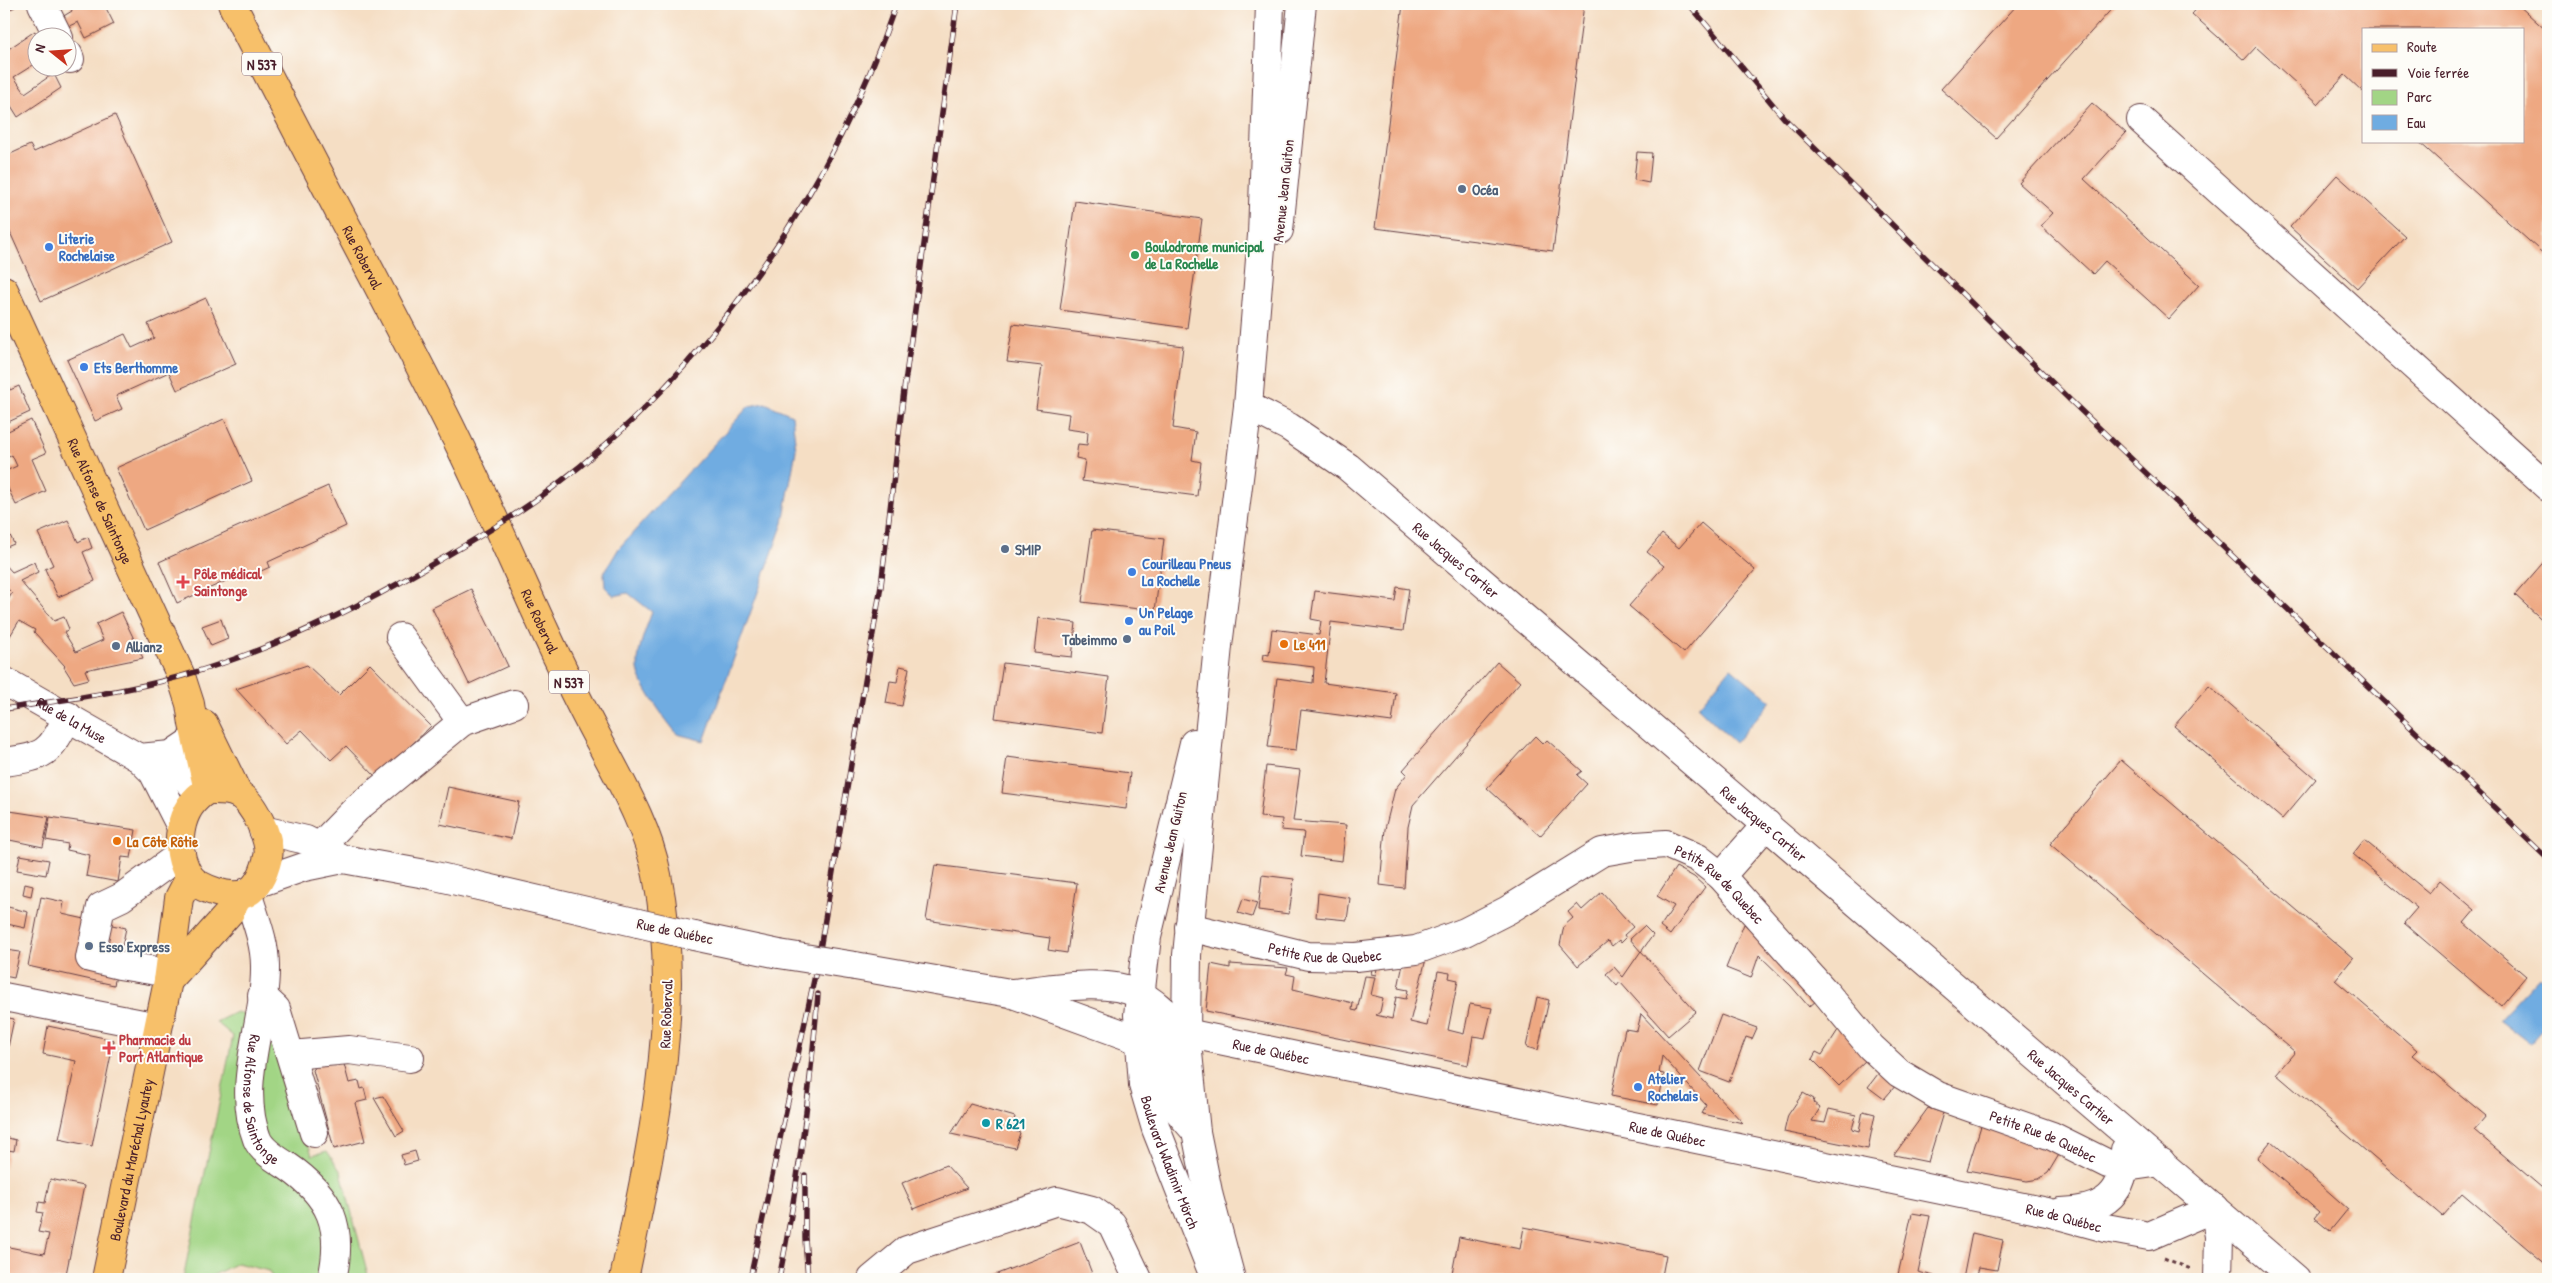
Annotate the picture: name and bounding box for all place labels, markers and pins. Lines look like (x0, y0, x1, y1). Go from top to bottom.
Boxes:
place label: Océa (1472, 179, 1498, 200)
marker: Océa (1456, 183, 1468, 195)
place label: Literie Rochelaise (59, 228, 115, 266)
place label: Boulodrome municipal de La Rochelle (1145, 236, 1265, 274)
marker: Literie Rochelaise (43, 241, 55, 253)
marker: Boulodrome municipal de La Rochelle (1129, 249, 1141, 261)
place label: Ets Berthomme (94, 357, 178, 378)
marker: Ets Berthomme (78, 361, 90, 373)
place label: SMIP (1015, 539, 1042, 560)
marker: SMIP (999, 543, 1011, 555)
place label: Courilleau Pneus La Rochelle (1142, 553, 1231, 591)
place label: Pôle médical Saintonge (194, 563, 263, 602)
marker: Courilleau Pneus La Rochelle (1126, 566, 1138, 578)
marker: Pôle médical Saintonge (176, 575, 190, 589)
place label: Un Pelage au Poil (1139, 602, 1193, 640)
marker: Un Pelage au Poil (1123, 615, 1135, 627)
place label: Tabeimmo (1061, 629, 1117, 650)
marker: Tabeimmo (1121, 633, 1133, 645)
place label: Le 411 (1294, 634, 1326, 655)
place label: Allianz (126, 636, 163, 657)
marker: Le 411 (1278, 638, 1290, 650)
marker: Allianz (110, 640, 122, 652)
place label: La Côte Rôtie (127, 831, 198, 852)
marker: La Côte Rôtie (111, 835, 123, 847)
place label: Esso Express (99, 936, 170, 958)
marker: Esso Express (83, 940, 95, 952)
place label: Pharmacie du Port Atlantique (119, 1029, 203, 1068)
marker: Pharmacie du Port Atlantique (103, 1042, 115, 1054)
place label: Atelier Rochelais (1648, 1068, 1698, 1106)
marker: Atelier Rochelais (1632, 1081, 1644, 1093)
place label: R 621 (996, 1113, 1025, 1134)
marker: R 621 (980, 1117, 992, 1129)

